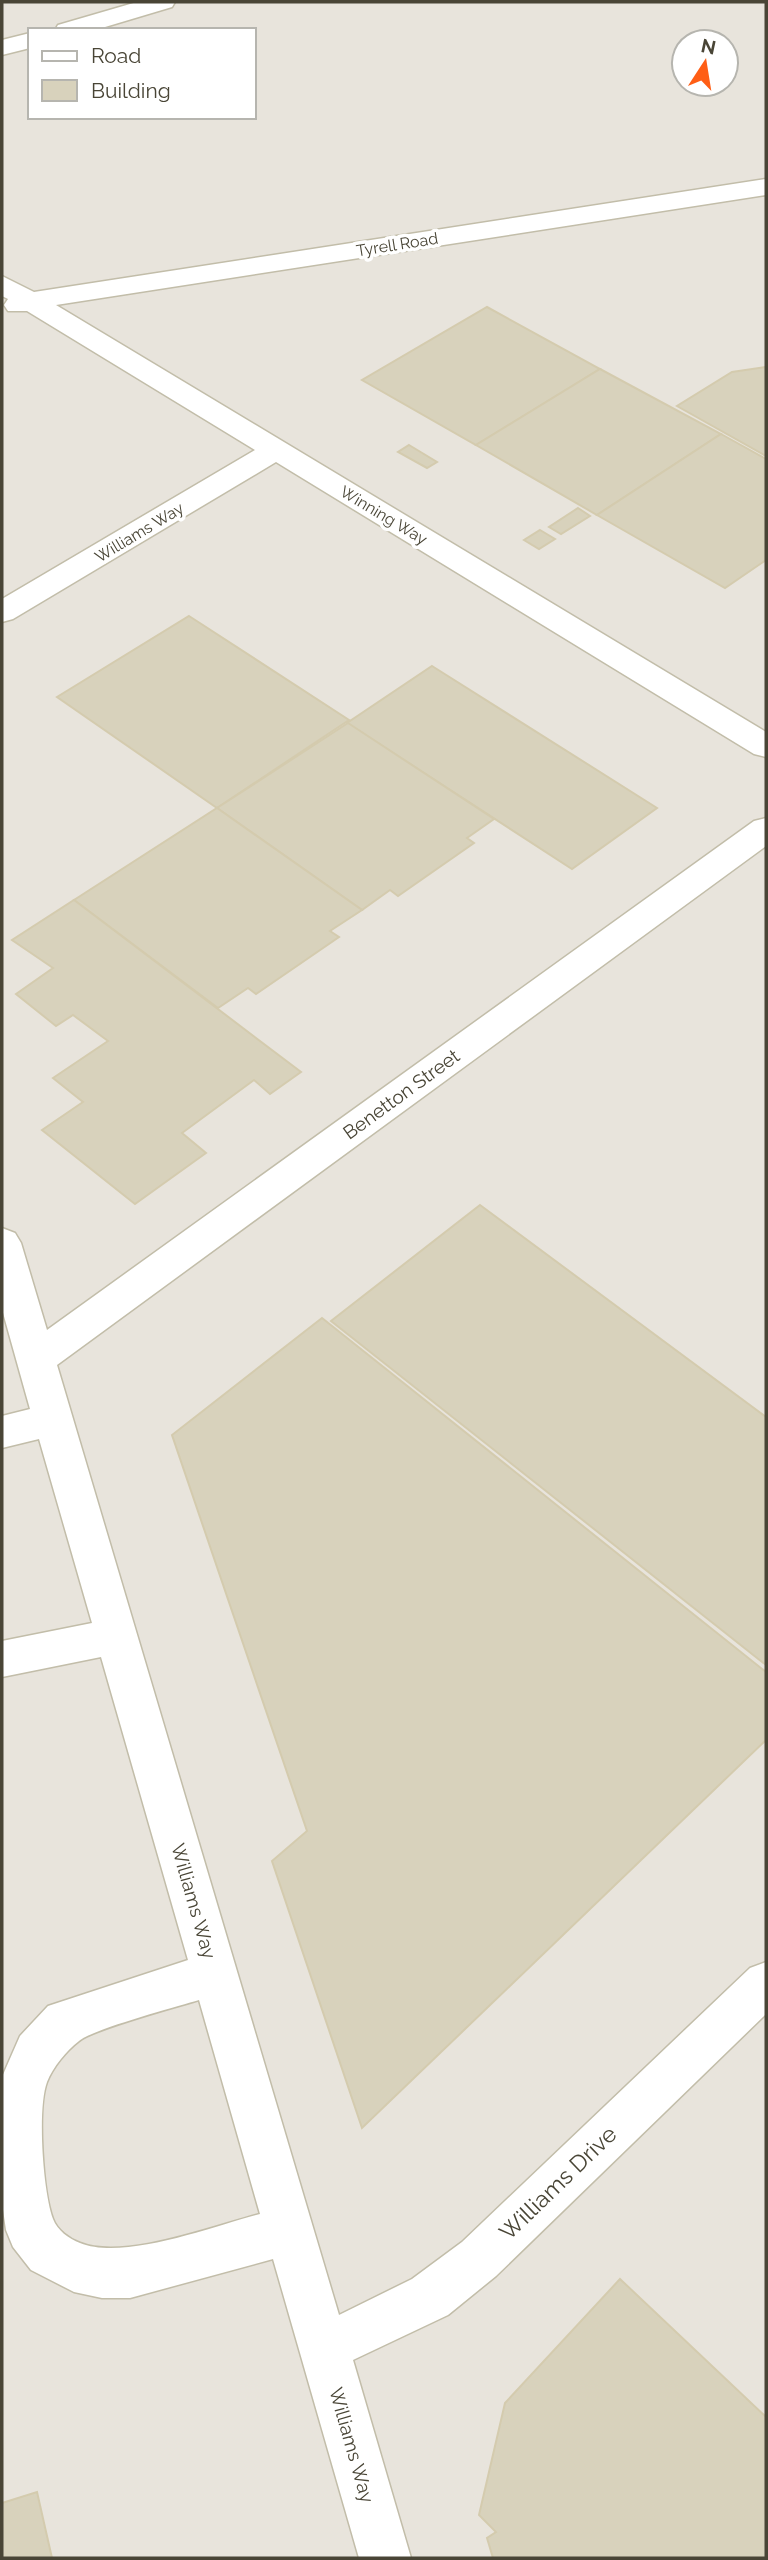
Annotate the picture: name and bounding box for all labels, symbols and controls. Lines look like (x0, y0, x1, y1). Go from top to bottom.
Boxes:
legend (28, 28, 256, 119)
north arrow (670, 28, 740, 98)
text: N (699, 34, 718, 59)
text: Road (91, 43, 141, 68)
text: Building (91, 78, 171, 103)
street label: Tyrell Road (355, 229, 439, 260)
street label: Winning Way (337, 482, 431, 549)
street label: Williams Way (91, 498, 187, 566)
street label: Benetton Street (339, 1044, 464, 1144)
street label: Williams Way (167, 1841, 221, 1961)
street label: Williams Drive (494, 2120, 622, 2245)
street label: Williams Way (325, 2385, 379, 2505)

